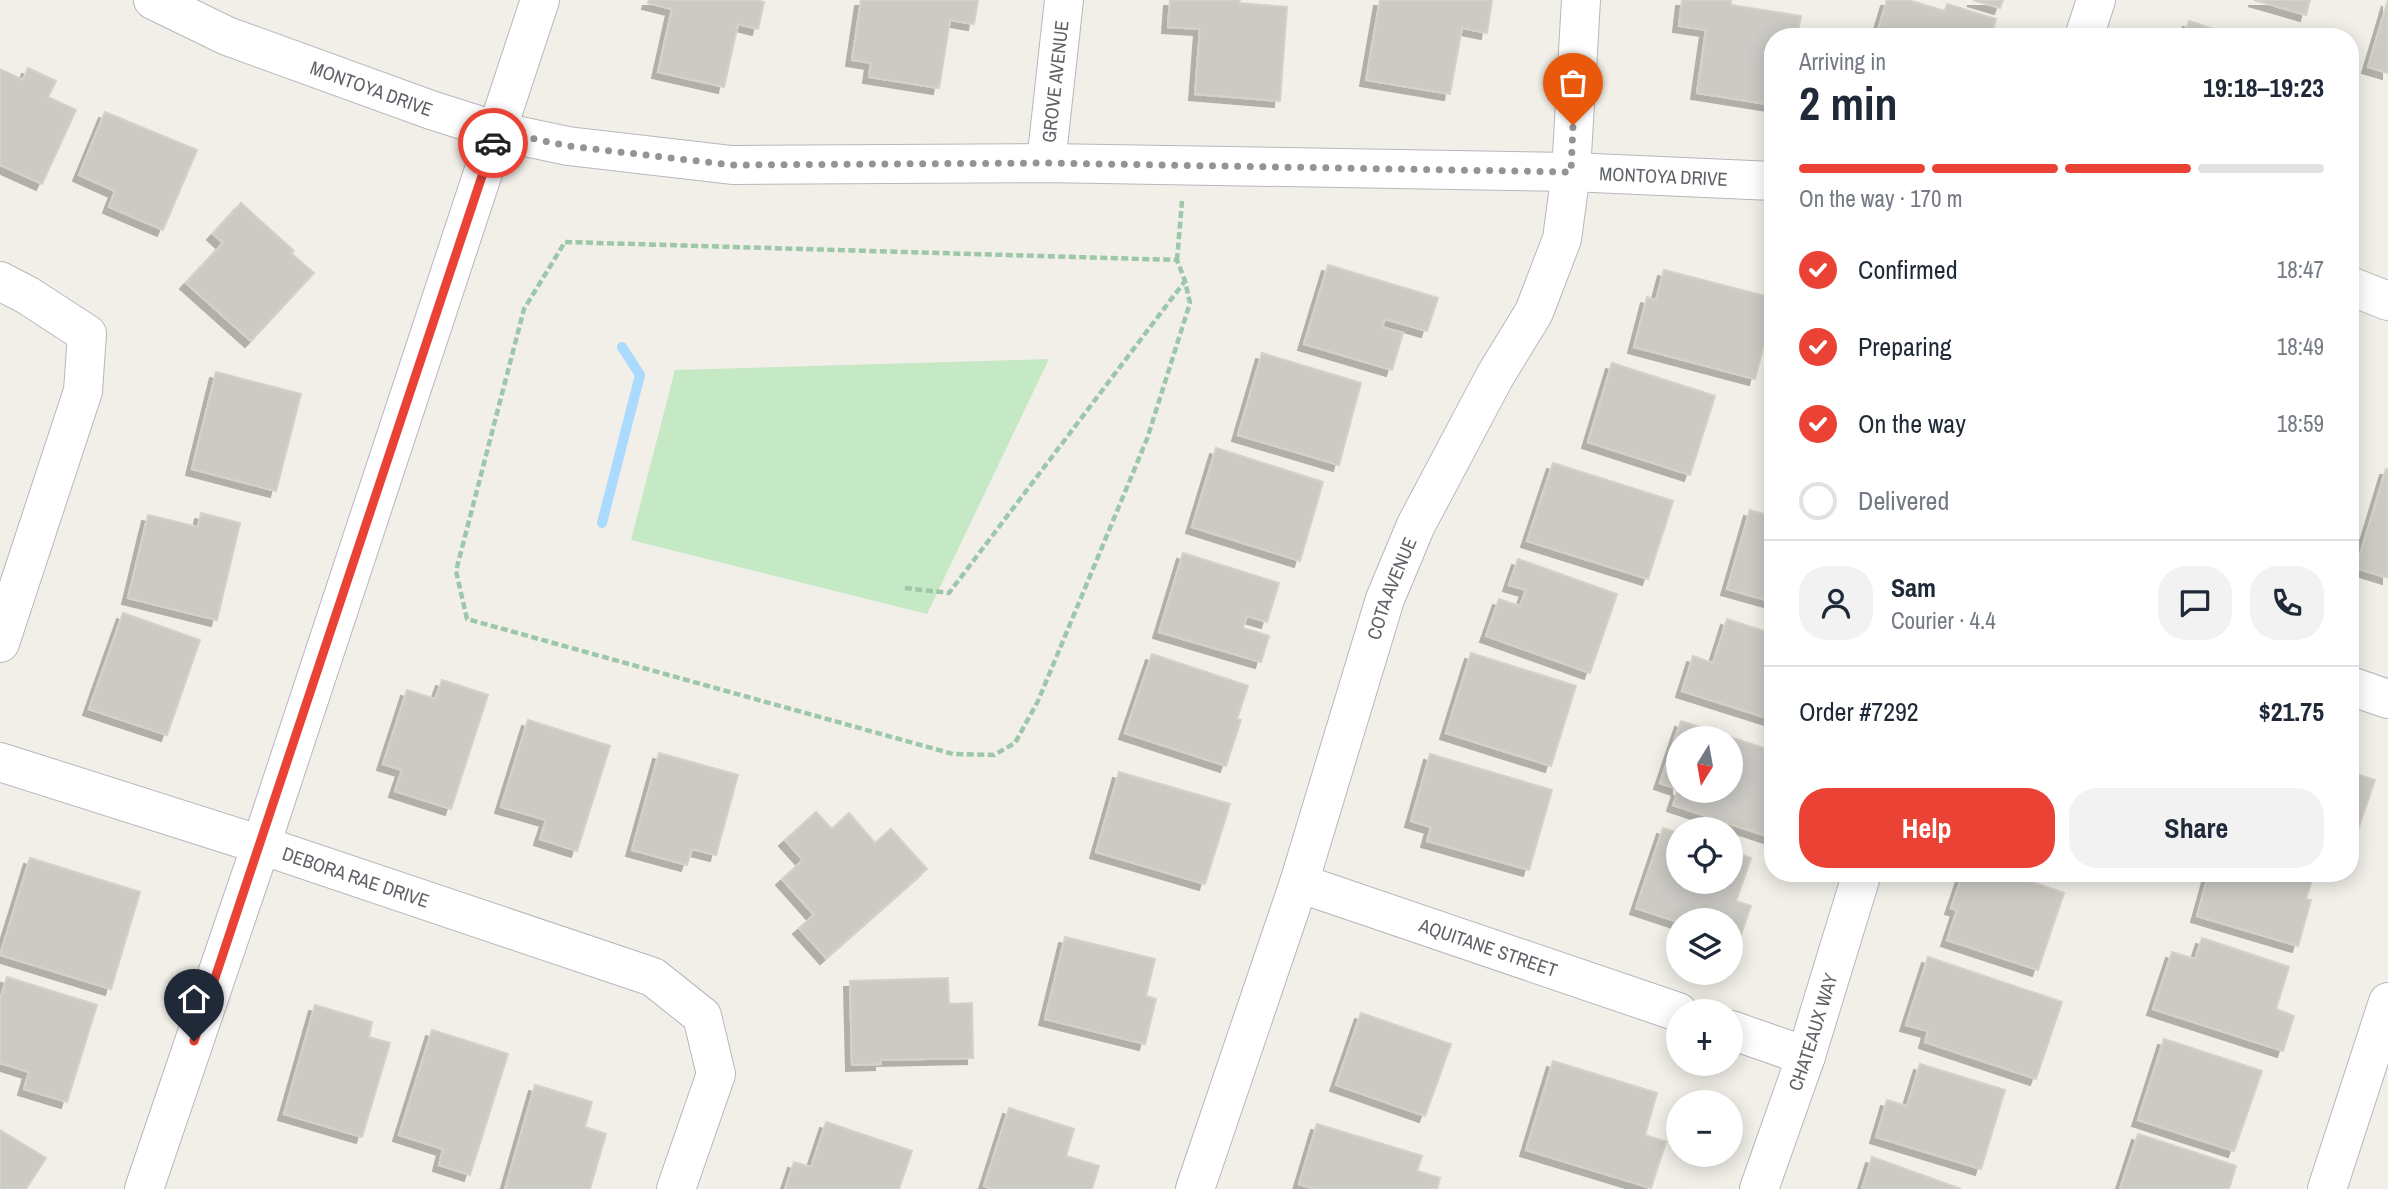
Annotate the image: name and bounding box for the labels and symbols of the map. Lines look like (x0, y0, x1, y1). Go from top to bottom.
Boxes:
street label: GROVE AVENUE (1035, 19, 1075, 144)
pin (1543, 53, 1603, 125)
street label: MONTOYA DRIVE (307, 54, 436, 123)
courier (458, 108, 528, 178)
street label: MONTOYA DRIVE (1599, 160, 1728, 192)
street label: COTA AVENUE (1360, 533, 1422, 643)
north arrow (1666, 726, 1743, 803)
street label: DEBORA RAE DRIVE (279, 840, 433, 914)
street label: AQUITANE STREET (1415, 912, 1561, 983)
pin (164, 969, 224, 1041)
street label: CHATEAUX WAY (1782, 969, 1844, 1094)

